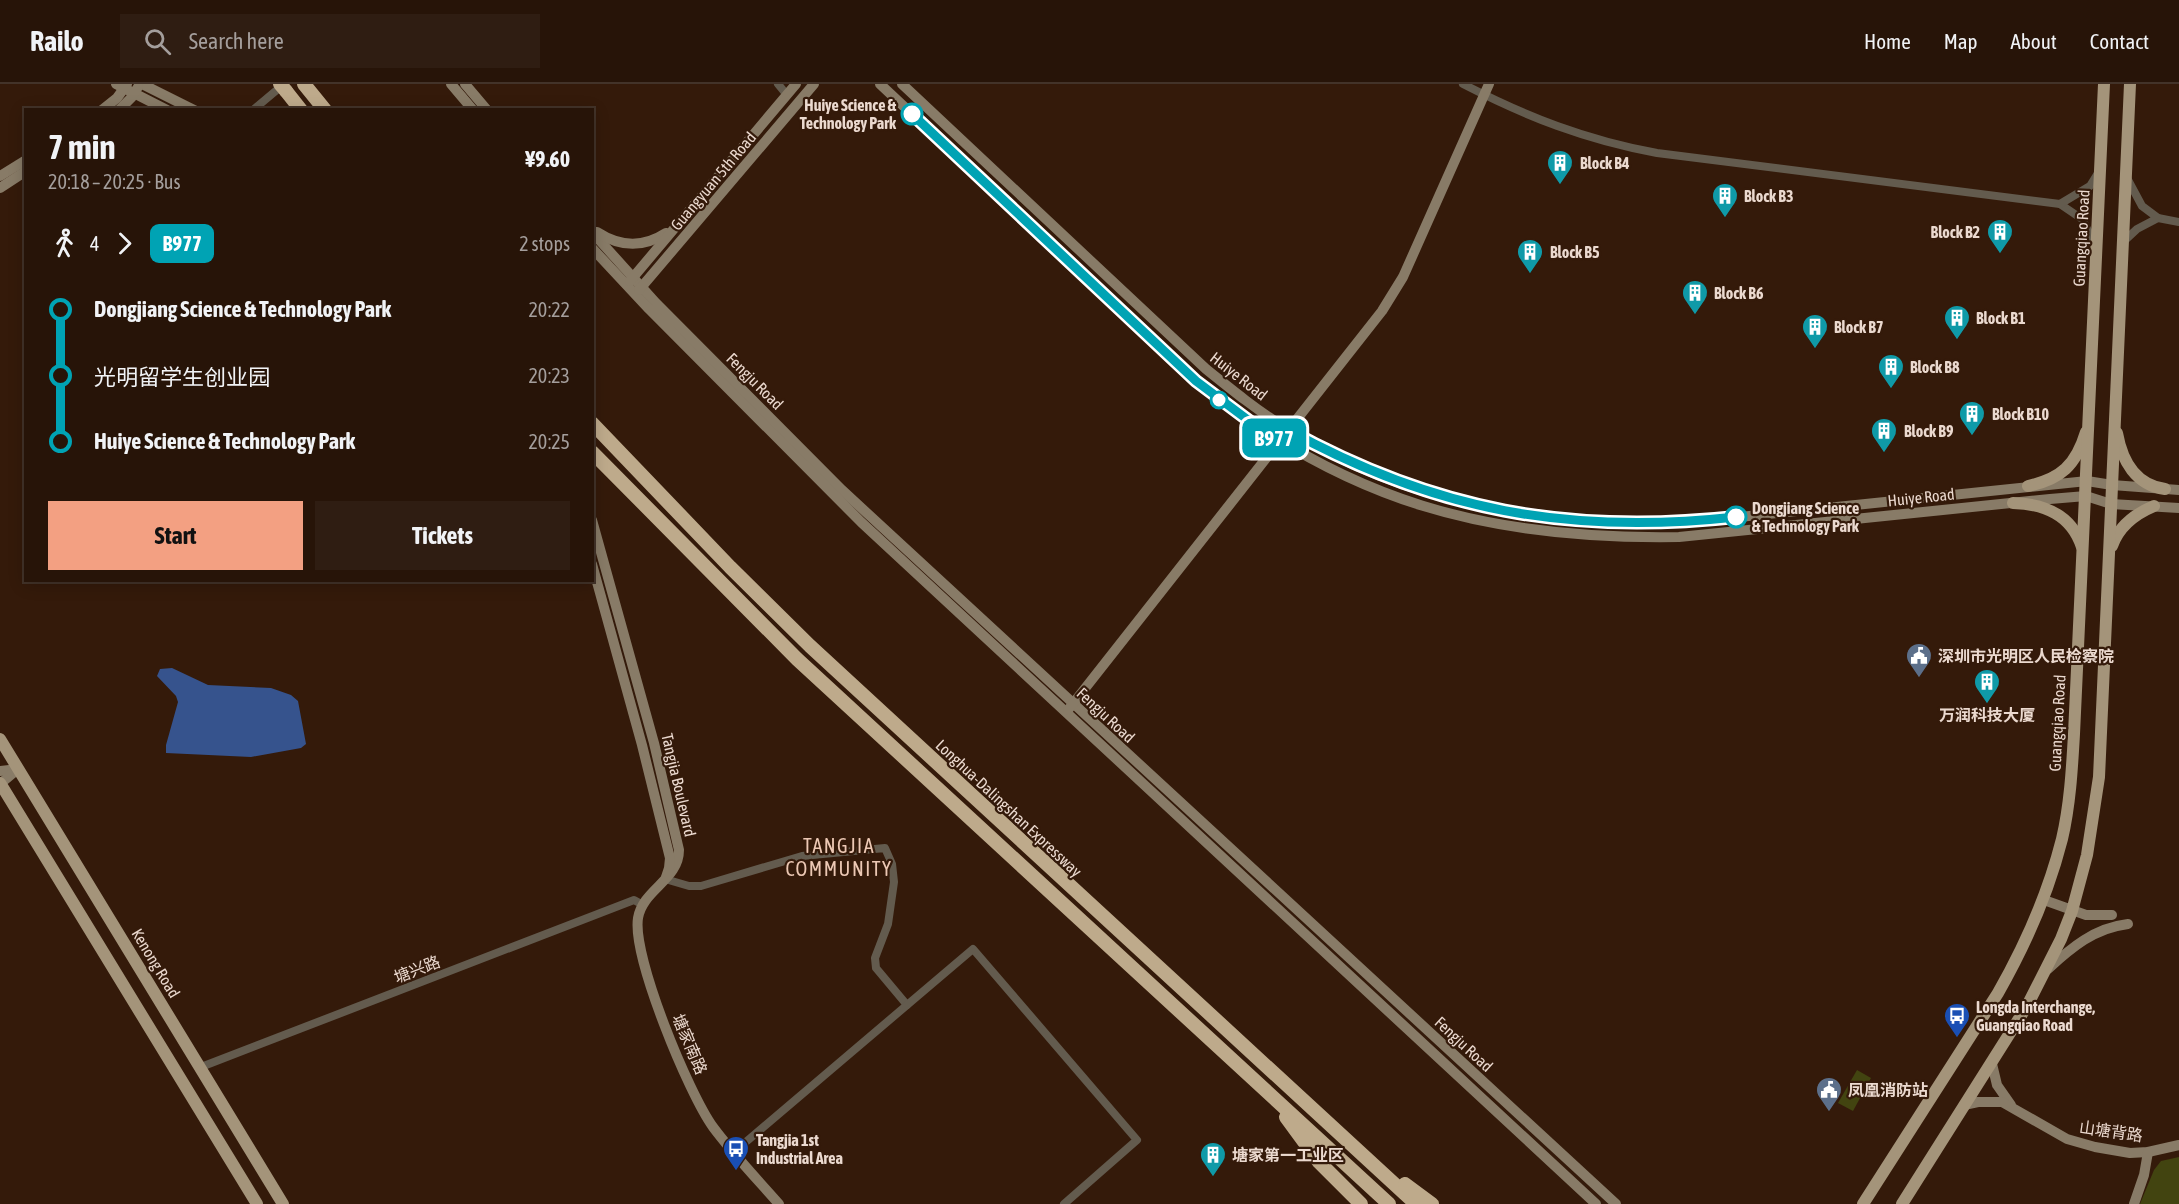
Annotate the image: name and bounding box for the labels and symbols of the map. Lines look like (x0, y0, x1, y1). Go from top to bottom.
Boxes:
place label: Huiye Science & Technology Park (800, 96, 897, 132)
marker: Huiye Science & Technology Park (901, 103, 923, 125)
street label: Guangyuan 5th Road (667, 128, 760, 234)
building icon: Block B4 (1545, 148, 1575, 186)
place label: Block B4 (1580, 154, 1630, 172)
building icon: Block B3 (1710, 181, 1740, 219)
place label: Block B3 (1744, 187, 1793, 205)
street label: Guangqiao Road (2069, 189, 2094, 287)
building icon: Block B2 (1985, 217, 2015, 255)
place label: Block B2 (1931, 223, 1980, 241)
building icon: Block B5 (1515, 237, 1545, 275)
place label: Block B5 (1550, 243, 1600, 261)
building icon: Block B6 (1680, 278, 1710, 316)
place label: Block B6 (1714, 284, 1764, 302)
building icon: Block B1 (1942, 303, 1972, 341)
place label: Block B1 (1976, 309, 2026, 327)
building icon: Block B7 (1800, 312, 1830, 350)
place label: Block B7 (1834, 318, 1883, 336)
street label: Huiye Road (1206, 348, 1271, 405)
street label: Fengju Road (722, 349, 787, 414)
building icon: Block B8 (1876, 352, 1906, 390)
place label: Block B8 (1910, 358, 1960, 376)
unlabelled marker (1210, 391, 1228, 409)
building icon: Block B10 (1957, 399, 1987, 437)
place label: Block B10 (1992, 405, 2049, 423)
building icon: Block B9 (1869, 416, 1899, 454)
line badge: B977 (1232, 418, 1316, 458)
place label: Block B9 (1904, 422, 1954, 440)
street label: Huiye Road (1887, 485, 1955, 510)
place label: Dongjiang Science & Technology Park (1752, 499, 1860, 535)
marker: Dongjiang Science & Technology Park (1725, 506, 1747, 528)
public building icon: 深圳市光明区人民检察院 (1904, 641, 1934, 679)
place label: 深圳市光明区人民检察院 (1938, 647, 2114, 665)
building icon: 万润科技大厦 (1972, 667, 2002, 705)
street label: Guangqiao Road (2045, 674, 2070, 772)
street label: Fengju Road (1073, 684, 1139, 747)
place label: 万润科技大厦 (1939, 706, 2035, 724)
street label: Tangjia Boulevard (657, 732, 700, 838)
street label: Longhua-Dalingshan Expressway (932, 736, 1086, 881)
district label: TANGJIA COMMUNITY (786, 834, 892, 880)
street label: Kenong Road (127, 925, 184, 1001)
street label: 塘兴路 (391, 952, 443, 986)
place label: Longda Interchange, Guangqiao Road (1976, 998, 2095, 1034)
bus stop icon: Longda Interchange, Guangqiao Road (1942, 1001, 1972, 1039)
street label: 塘家南路 (669, 1011, 711, 1077)
street label: Fengju Road (1431, 1013, 1497, 1076)
public building icon: 凤凰消防站 (1814, 1075, 1844, 1113)
place label: 凤凰消防站 (1848, 1081, 1928, 1099)
street label: 山塘背路 (2078, 1118, 2144, 1144)
place label: Tangjia 1st Industrial Area (756, 1131, 843, 1167)
bus stop icon: Tangjia 1st Industrial Area (721, 1134, 751, 1172)
building icon: 塘家第一工业区 (1198, 1140, 1228, 1178)
place label: 塘家第一工业区 (1232, 1146, 1344, 1164)

